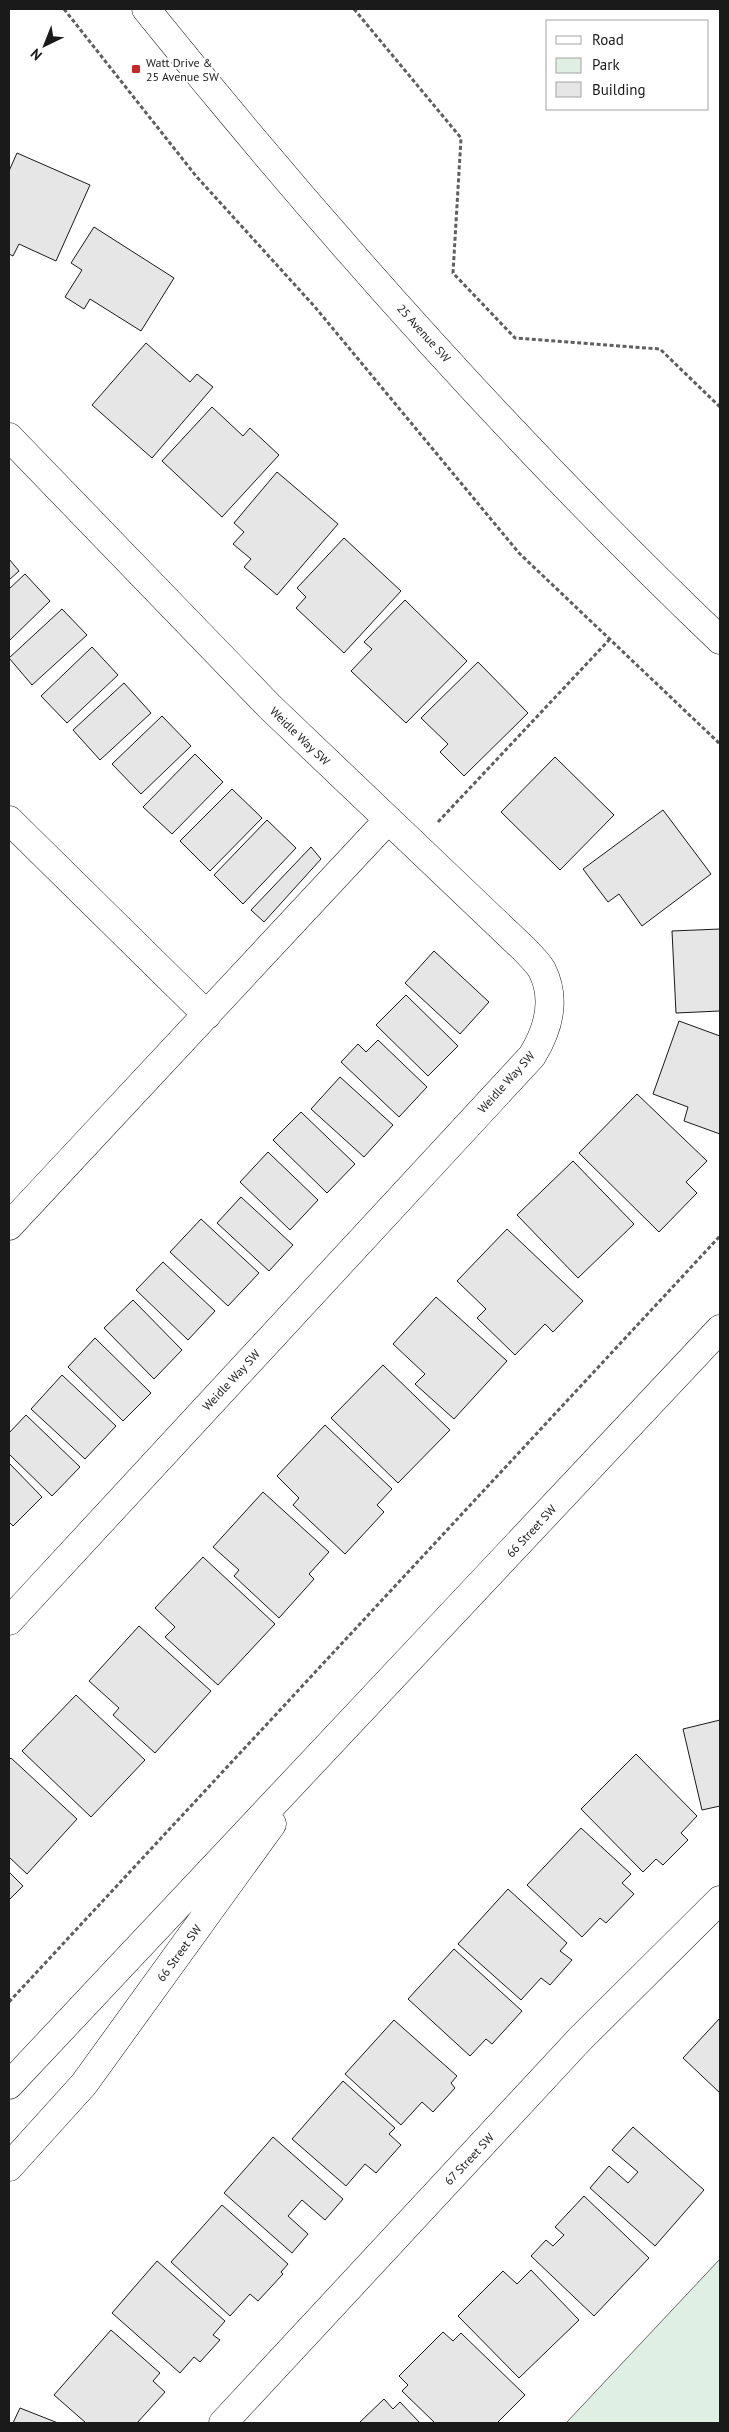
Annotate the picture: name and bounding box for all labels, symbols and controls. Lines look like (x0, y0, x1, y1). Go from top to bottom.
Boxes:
north arrow (20, 20, 70, 70)
legend (546, 20, 709, 110)
text: Road (592, 30, 624, 49)
text: N (27, 45, 46, 64)
place label: Watt Drive & 25 Avenue SW (146, 55, 219, 84)
text: Park (592, 55, 620, 74)
marker: Watt Drive & 25 Avenue SW (130, 63, 142, 75)
text: Building (592, 80, 646, 99)
street label: 25 Avenue SW (394, 301, 454, 365)
street label: Weidle Way SW (267, 704, 333, 768)
street label: Weidle Way SW (474, 1048, 538, 1116)
street label: Weidle Way SW (199, 1346, 263, 1414)
street label: 66 Street SW (503, 1502, 559, 1560)
street label: 66 Street SW (153, 1922, 205, 1984)
street label: 67 Street SW (441, 2130, 497, 2188)

